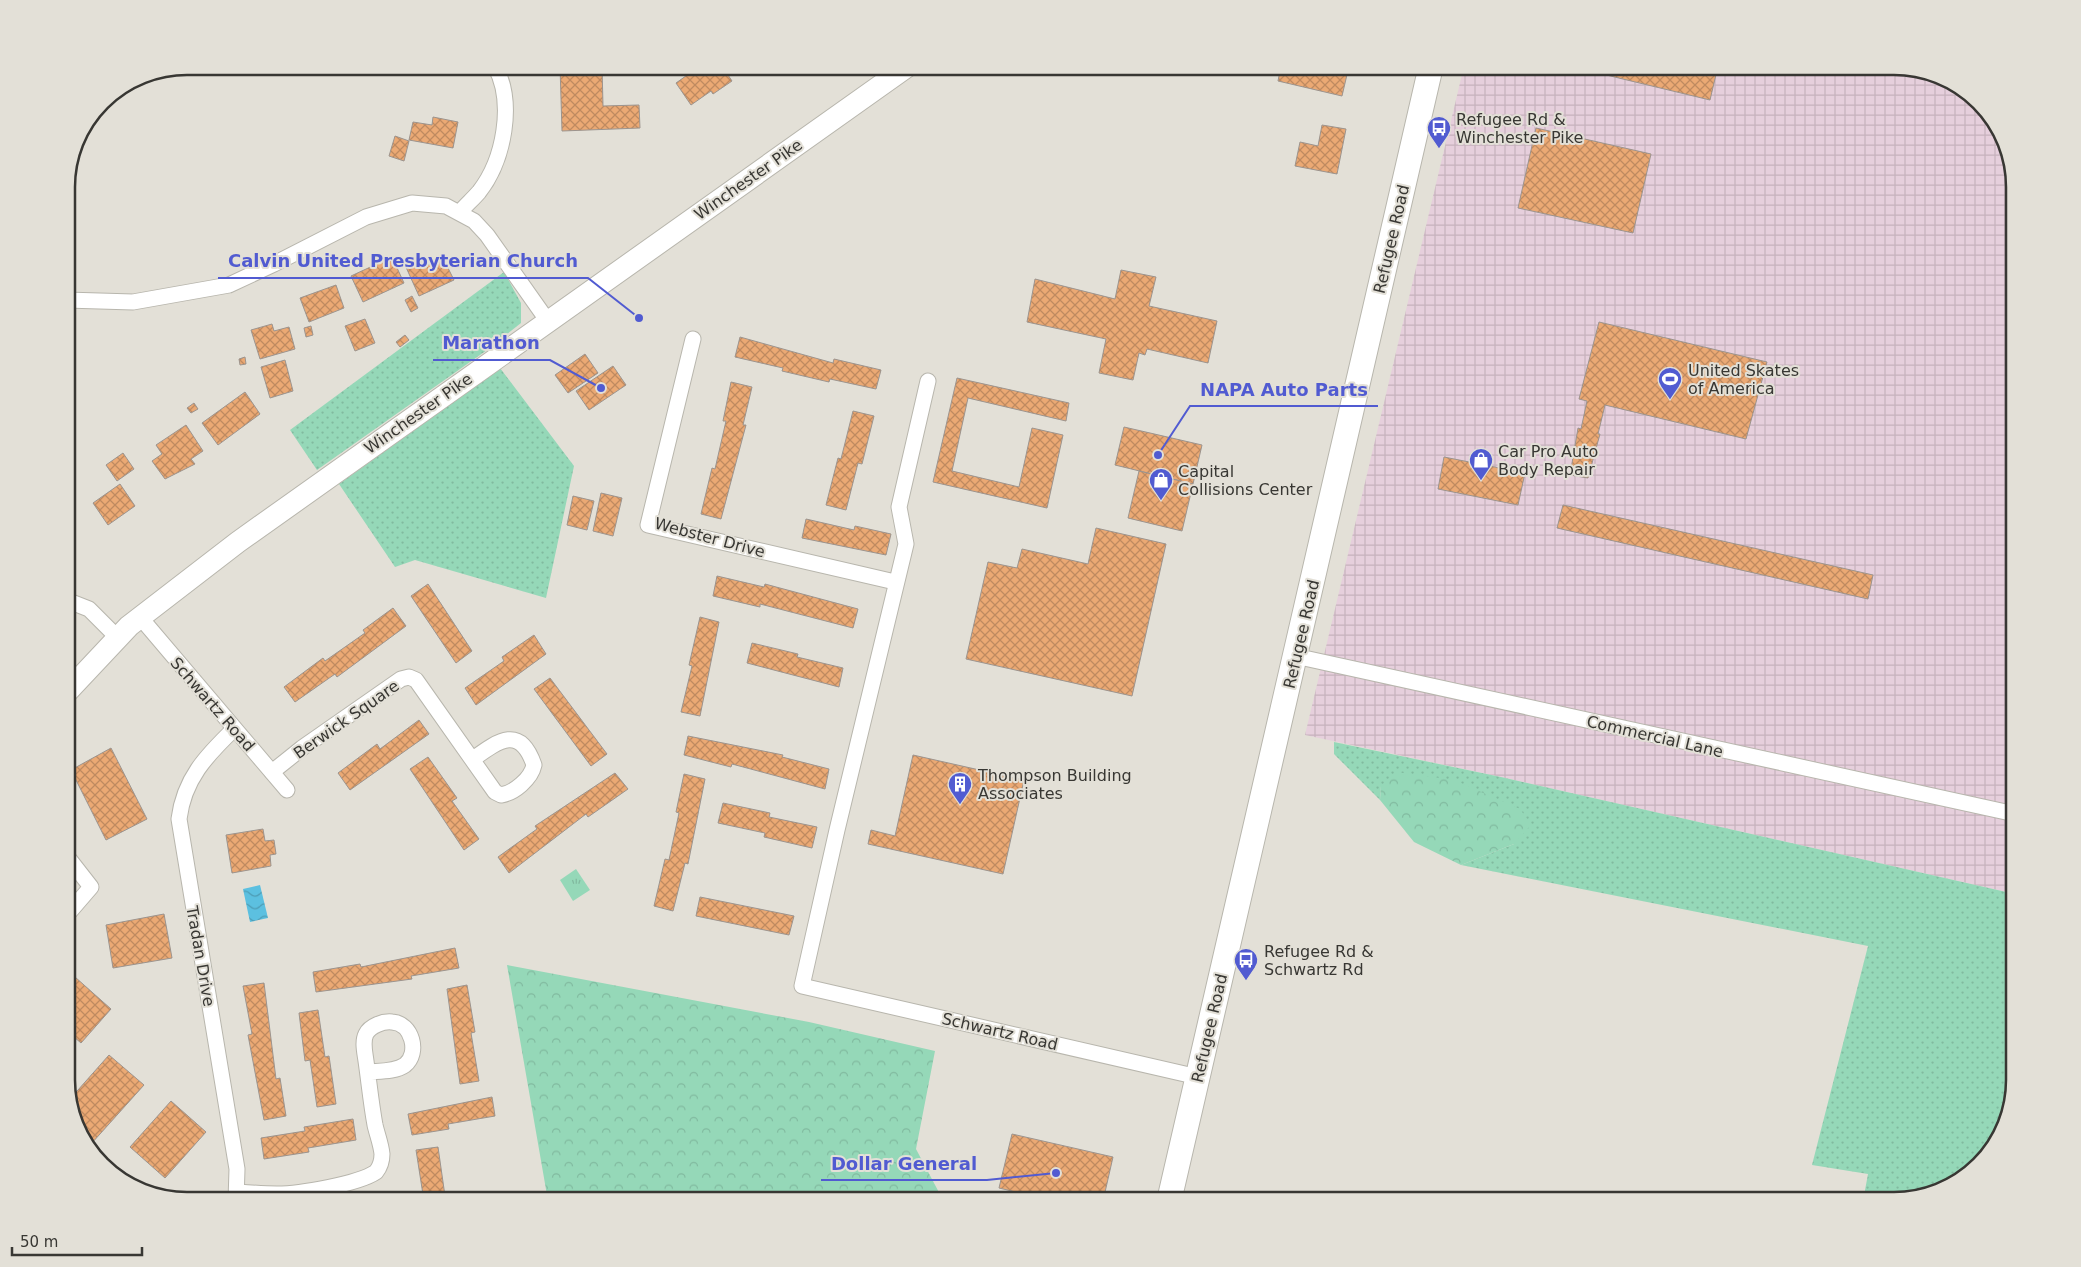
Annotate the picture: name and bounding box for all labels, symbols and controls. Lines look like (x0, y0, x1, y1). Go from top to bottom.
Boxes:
place label: Refugee Rd & Winchester Pike (1456, 110, 1583, 147)
bus stop icon: Refugee Rd & Winchester Pike (1426, 115, 1452, 149)
street label: Winchester Pike (691, 135, 806, 224)
street label: Refugee Road (1370, 183, 1413, 295)
callout: Calvin United Presbyterian Church (218, 245, 588, 278)
text: Calvin United Presbyterian Church (228, 250, 578, 271)
callout: Marathon (433, 327, 550, 360)
text: Marathon (442, 332, 540, 353)
place label: United Skates of America (1688, 361, 1799, 398)
sports icon: United Skates of America (1657, 366, 1683, 400)
street label: Winchester Pike (361, 369, 476, 458)
callout: NAPA Auto Parts (1190, 373, 1378, 406)
text: NAPA Auto Parts (1200, 379, 1368, 400)
place label: Car Pro Auto Body Repair (1498, 442, 1598, 479)
shop icon: Car Pro Auto Body Repair (1468, 447, 1494, 481)
place label: Capital Collisions Center (1178, 462, 1313, 499)
shop icon: Capital Collisions Center (1148, 467, 1174, 501)
street label: Webster Drive (653, 514, 767, 561)
street label: Refugee Road (1280, 578, 1323, 690)
street label: Schwartz Road (167, 653, 259, 755)
street label: Berwick Square (290, 676, 403, 763)
street label: Commercial Lane (1585, 712, 1725, 761)
place label: Thompson Building Associates (977, 766, 1132, 803)
building icon: Thompson Building Associates (947, 771, 973, 805)
street label: Tradan Drive (182, 903, 219, 1008)
place label: Refugee Rd & Schwartz Rd (1264, 942, 1374, 979)
bus stop icon: Refugee Rd & Schwartz Rd (1233, 947, 1259, 981)
street label: Refugee Road (1188, 972, 1231, 1084)
street label: Schwartz Road (940, 1009, 1060, 1054)
callout: Dollar General (821, 1147, 987, 1180)
text: Dollar General (831, 1153, 977, 1174)
scale bar (12, 1224, 142, 1256)
text: 50 m (20, 1233, 58, 1251)

